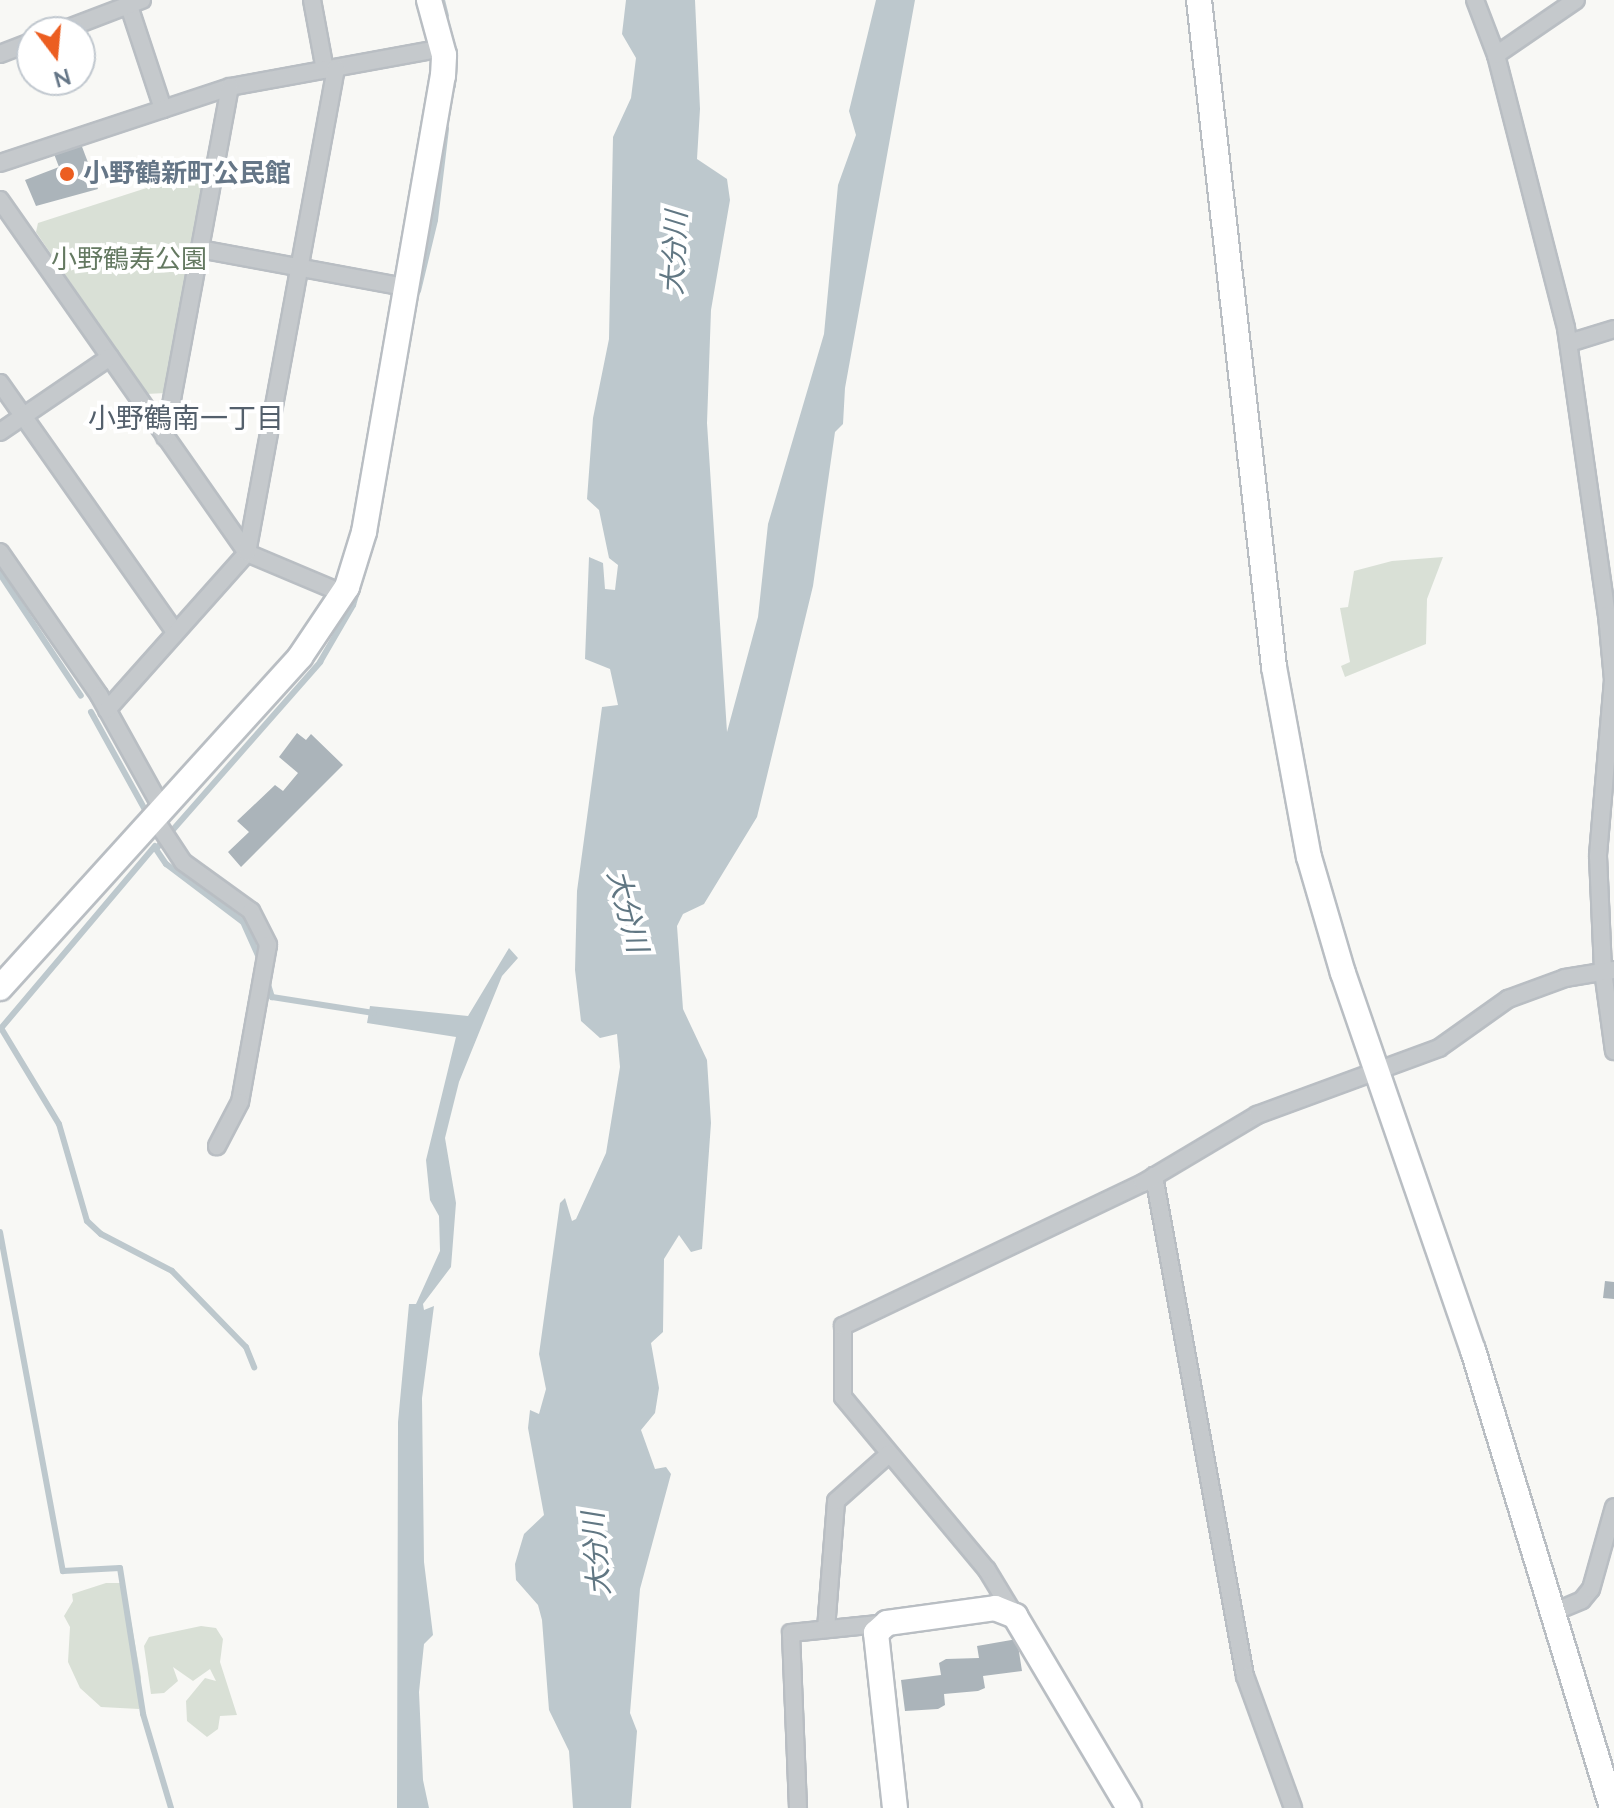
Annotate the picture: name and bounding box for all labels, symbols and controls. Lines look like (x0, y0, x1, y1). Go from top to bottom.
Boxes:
north arrow (16, 16, 96, 96)
text: N (50, 60, 74, 94)
place label: 小野鶴新町公民館 (83, 158, 291, 190)
marker: 小野鶴新町公民館 (58, 165, 76, 183)
water label: 大分川 (656, 210, 694, 296)
park label: 小野鶴寿公園 (51, 244, 207, 276)
district label: 小野鶴南一丁目 (88, 402, 284, 436)
water label: 大分川 (600, 866, 654, 956)
water label: 大分川 (577, 1511, 617, 1597)

